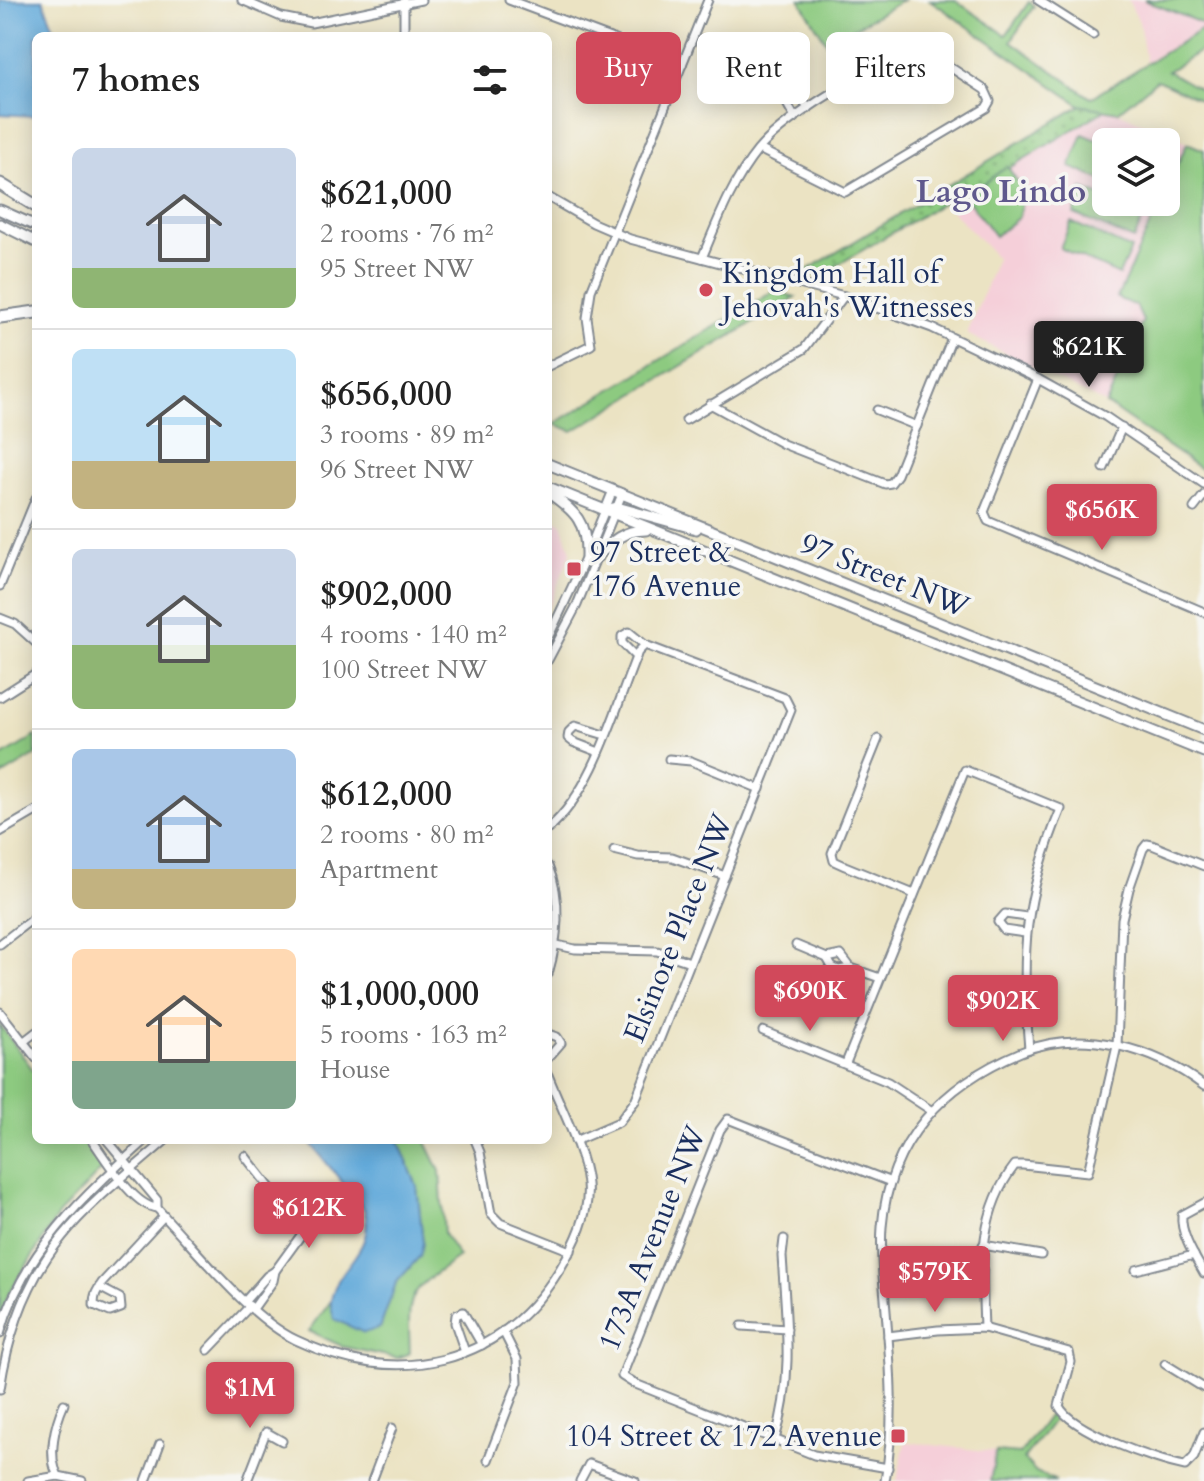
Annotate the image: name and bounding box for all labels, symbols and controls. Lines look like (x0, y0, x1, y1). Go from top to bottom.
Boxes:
chip: Buy (576, 32, 681, 104)
chip: Rent (697, 32, 810, 104)
chip: Filters (826, 32, 954, 104)
text: 7 homes (72, 57, 200, 103)
icon: filters (468, 58, 512, 102)
map controls (1092, 128, 1180, 216)
button: layers (1092, 128, 1180, 216)
text: $621,000 (320, 170, 452, 216)
district label: Lago Lindo (916, 170, 1086, 214)
icon: home (136, 180, 232, 276)
text: 2 rooms · 76 m² (320, 216, 493, 251)
text: 95 Street NW (320, 251, 474, 286)
place label: Kingdom Hall of Jehovah's Witnesses (718, 253, 973, 328)
marker: Kingdom Hall of Jehovah's Witnesses (697, 281, 715, 299)
pin: $621K (1033, 321, 1145, 389)
text: $621K (1052, 329, 1126, 364)
text: $656,000 (320, 371, 452, 417)
icon: home (136, 381, 232, 477)
text: 3 rooms · 89 m² (320, 417, 493, 452)
text: 96 Street NW (320, 452, 474, 487)
pin: $656K (1046, 484, 1158, 552)
text: $656K (1065, 492, 1139, 527)
street label: 97 Street NW (795, 523, 976, 628)
place label: 97 Street & 176 Avenue (590, 532, 741, 607)
marker: 97 Street & 176 Avenue (565, 560, 583, 578)
text: $902,000 (320, 571, 452, 617)
icon: home (136, 581, 232, 677)
text: 4 rooms · 140 m² (320, 617, 507, 652)
text: 100 Street NW (320, 652, 487, 687)
text: $612,000 (320, 771, 452, 817)
icon: home (136, 781, 232, 877)
street label: Elsinore Place NW (614, 807, 743, 1048)
text: 2 rooms · 80 m² (320, 817, 493, 852)
text: Apartment (320, 852, 438, 887)
pin: $690K (754, 965, 866, 1033)
text: $1,000,000 (320, 971, 479, 1017)
text: $690K (773, 973, 847, 1008)
pin: $902K (947, 975, 1059, 1043)
icon: home (136, 981, 232, 1077)
text: $902K (966, 983, 1040, 1018)
text: 5 rooms · 163 m² (320, 1017, 507, 1052)
text: House (320, 1052, 391, 1087)
street label: 173A Avenue NW (589, 1119, 717, 1357)
pin: $612K (253, 1182, 365, 1250)
text: $612K (272, 1190, 346, 1225)
pin: $579K (879, 1246, 991, 1314)
text: $579K (898, 1254, 972, 1289)
pin: $1M (211, 1362, 289, 1430)
text: $1M (224, 1370, 276, 1405)
place label: 104 Street & 172 Avenue (566, 1416, 882, 1457)
marker: 104 Street & 172 Avenue (889, 1427, 907, 1445)

